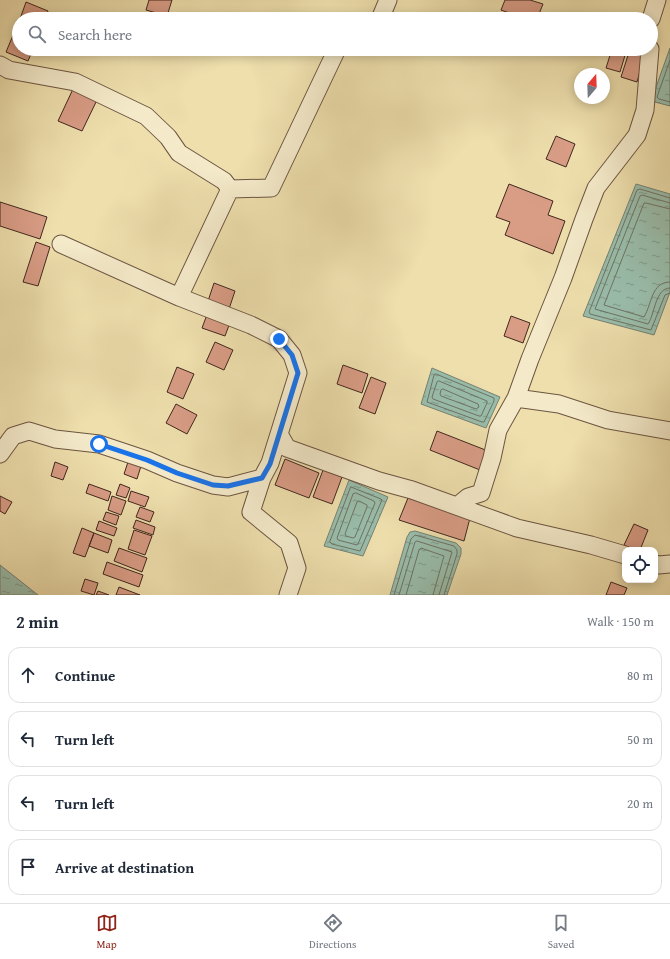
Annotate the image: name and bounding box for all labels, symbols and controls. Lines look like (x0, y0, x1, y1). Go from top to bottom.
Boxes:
search box (12, 12, 658, 56)
icon: search (26, 23, 48, 45)
text: Search here (58, 24, 132, 45)
north arrow (574, 68, 610, 104)
route end (270, 330, 288, 348)
route start (90, 435, 108, 453)
map controls (622, 547, 658, 583)
button: locate (622, 547, 658, 583)
text: 2 min (16, 609, 58, 634)
text: Walk · 150 m (587, 612, 654, 631)
icon: ahead (17, 664, 39, 686)
text: Continue (55, 665, 116, 686)
text: 80 m (627, 666, 653, 685)
icon: left (17, 728, 39, 750)
text: Turn left (55, 729, 114, 750)
text: 50 m (627, 730, 653, 749)
icon: left (17, 792, 39, 814)
text: Turn left (55, 793, 114, 814)
text: 20 m (627, 794, 653, 813)
icon: arrive (17, 856, 39, 878)
text: Arrive at destination (55, 857, 194, 878)
tab: Map (96, 912, 118, 952)
tab: Directions (309, 912, 356, 952)
tab: Saved (548, 912, 574, 952)

